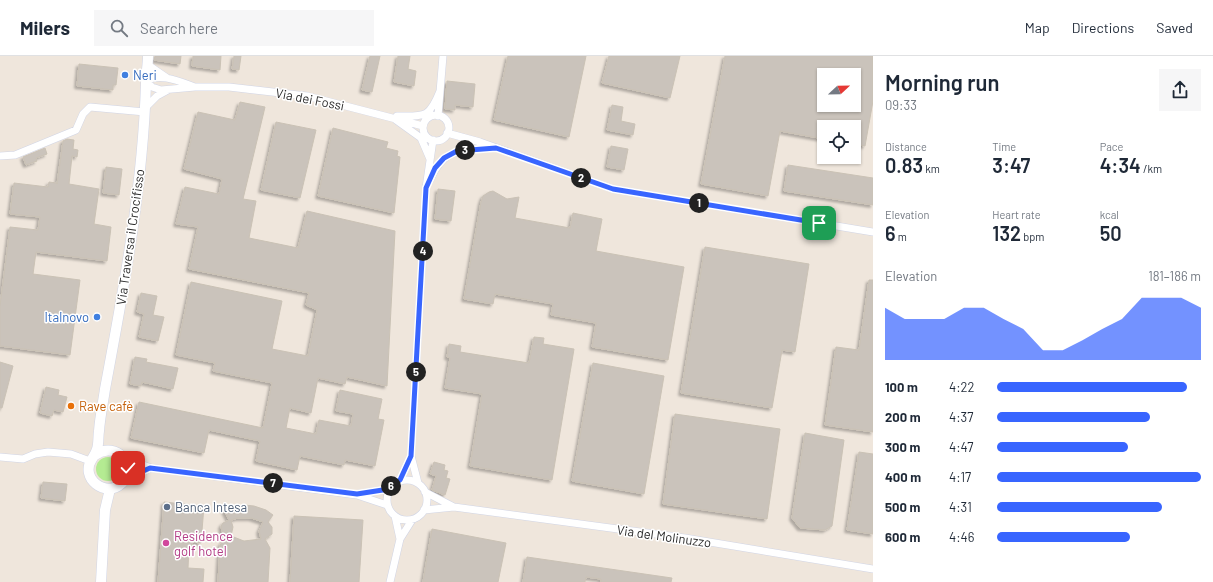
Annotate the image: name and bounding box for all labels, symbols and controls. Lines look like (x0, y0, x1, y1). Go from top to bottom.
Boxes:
search box (94, 10, 374, 46)
text: Milers (20, 16, 70, 39)
icon: search (108, 17, 130, 39)
text: Search here (140, 19, 218, 37)
text: Map (1025, 19, 1050, 36)
text: Directions (1072, 19, 1134, 36)
text: Saved (1156, 19, 1193, 36)
place label: Neri (133, 67, 157, 83)
north arrow (817, 68, 861, 112)
map controls (817, 68, 861, 164)
text: Morning run (885, 69, 999, 95)
button: share (1159, 69, 1201, 111)
marker: Neri (120, 70, 130, 80)
street label: Via dei Fossi (274, 84, 346, 114)
text: 09:33 (885, 97, 917, 113)
button: locate (817, 120, 861, 164)
pin: 3 (455, 140, 475, 160)
text: Distance (885, 140, 927, 153)
text: Time (992, 140, 1016, 153)
text: Pace (1100, 140, 1123, 153)
text: 3 (462, 143, 468, 156)
text: 0.83 (885, 153, 923, 177)
text: 3:47 (992, 153, 1030, 177)
text: 4:34 (1100, 153, 1141, 177)
text: km (923, 162, 940, 175)
text: /km (1141, 162, 1162, 175)
street label: Via Traversa il Crocifisso (113, 168, 147, 306)
pin: 2 (571, 168, 591, 188)
text: 2 (578, 171, 584, 184)
pin: 1 (689, 193, 709, 213)
text: 1 (697, 196, 701, 209)
pin (802, 206, 836, 240)
text: Elevation (885, 208, 929, 221)
text: Heart rate (992, 208, 1041, 221)
text: kcal (1100, 208, 1119, 221)
icon: arrive (808, 212, 830, 234)
text: 6 (885, 221, 896, 245)
text: 132 (992, 221, 1021, 245)
text: 50 (1100, 221, 1122, 245)
text: m (896, 230, 907, 243)
text: bpm (1021, 230, 1044, 243)
pin: 4 (413, 241, 433, 261)
text: 4 (420, 244, 426, 257)
text: Elevation (885, 268, 937, 284)
text: 181–186 m (1148, 268, 1201, 284)
place label: Italnovo (44, 309, 89, 325)
marker: Italnovo (92, 312, 102, 322)
pin: 5 (406, 362, 426, 382)
text: 5 (413, 365, 419, 378)
text: 100 m (885, 379, 918, 395)
text: 4:22 (949, 379, 975, 395)
place label: Rave cafè (79, 398, 133, 414)
marker: Rave cafè (66, 401, 76, 411)
text: 200 m (885, 409, 921, 425)
text: 4:37 (949, 409, 973, 425)
text: 300 m (885, 439, 920, 455)
text: 4:47 (949, 439, 974, 455)
pin (111, 451, 145, 485)
icon: check (117, 457, 139, 479)
text: 400 m (885, 469, 921, 485)
text: 4:17 (949, 469, 971, 485)
pin: 7 (263, 473, 283, 493)
text: 7 (270, 476, 276, 489)
pin: 6 (381, 476, 401, 496)
text: 6 (388, 479, 394, 492)
place label: Banca Intesa (175, 499, 247, 515)
text: 500 m (885, 499, 920, 515)
text: 4:31 (949, 499, 972, 515)
marker: Banca Intesa (162, 502, 172, 512)
street label: Via del Molinuzzo (616, 521, 712, 551)
place label: Residence golf hotel (174, 528, 233, 559)
text: 600 m (885, 529, 920, 545)
text: 4:46 (949, 529, 974, 545)
marker: Residence golf hotel (161, 538, 171, 548)

